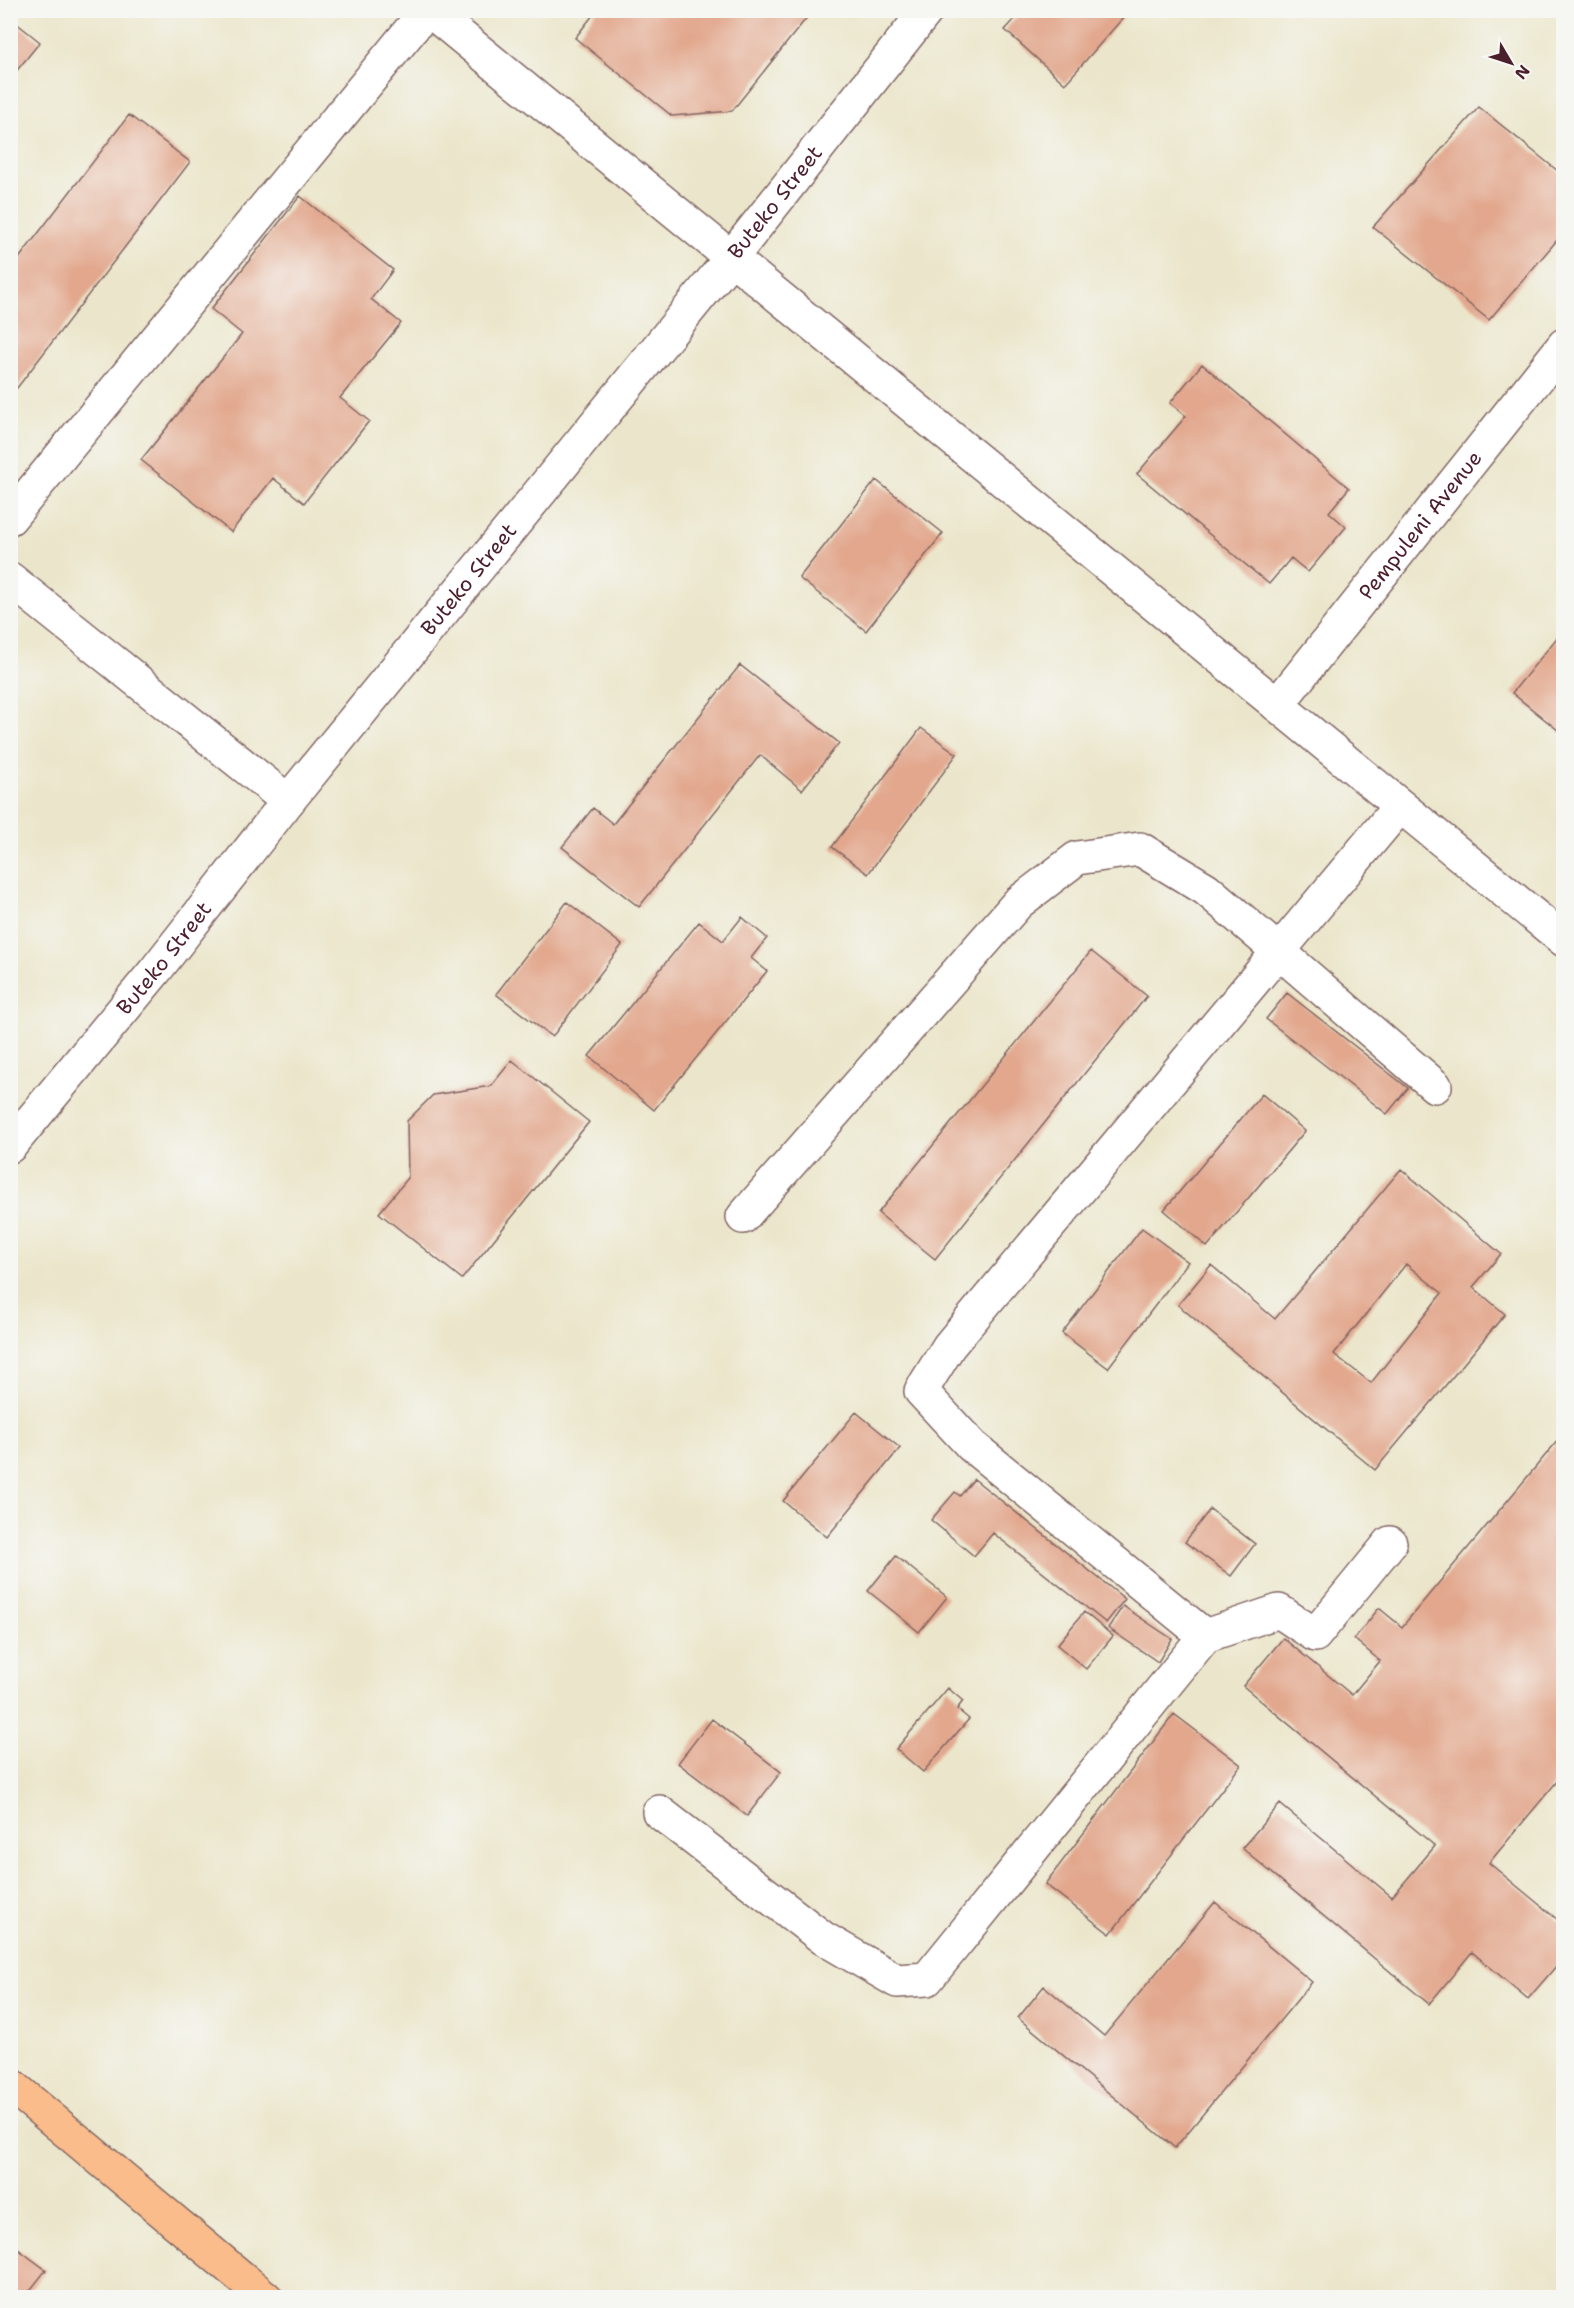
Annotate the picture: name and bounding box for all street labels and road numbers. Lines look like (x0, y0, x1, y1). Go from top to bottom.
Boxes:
street label: Buteko Street (722, 140, 829, 265)
street label: Pempuleni Avenue (1352, 445, 1488, 605)
street label: Buteko Street (414, 517, 523, 642)
street label: Buteko Street (110, 896, 218, 1021)

